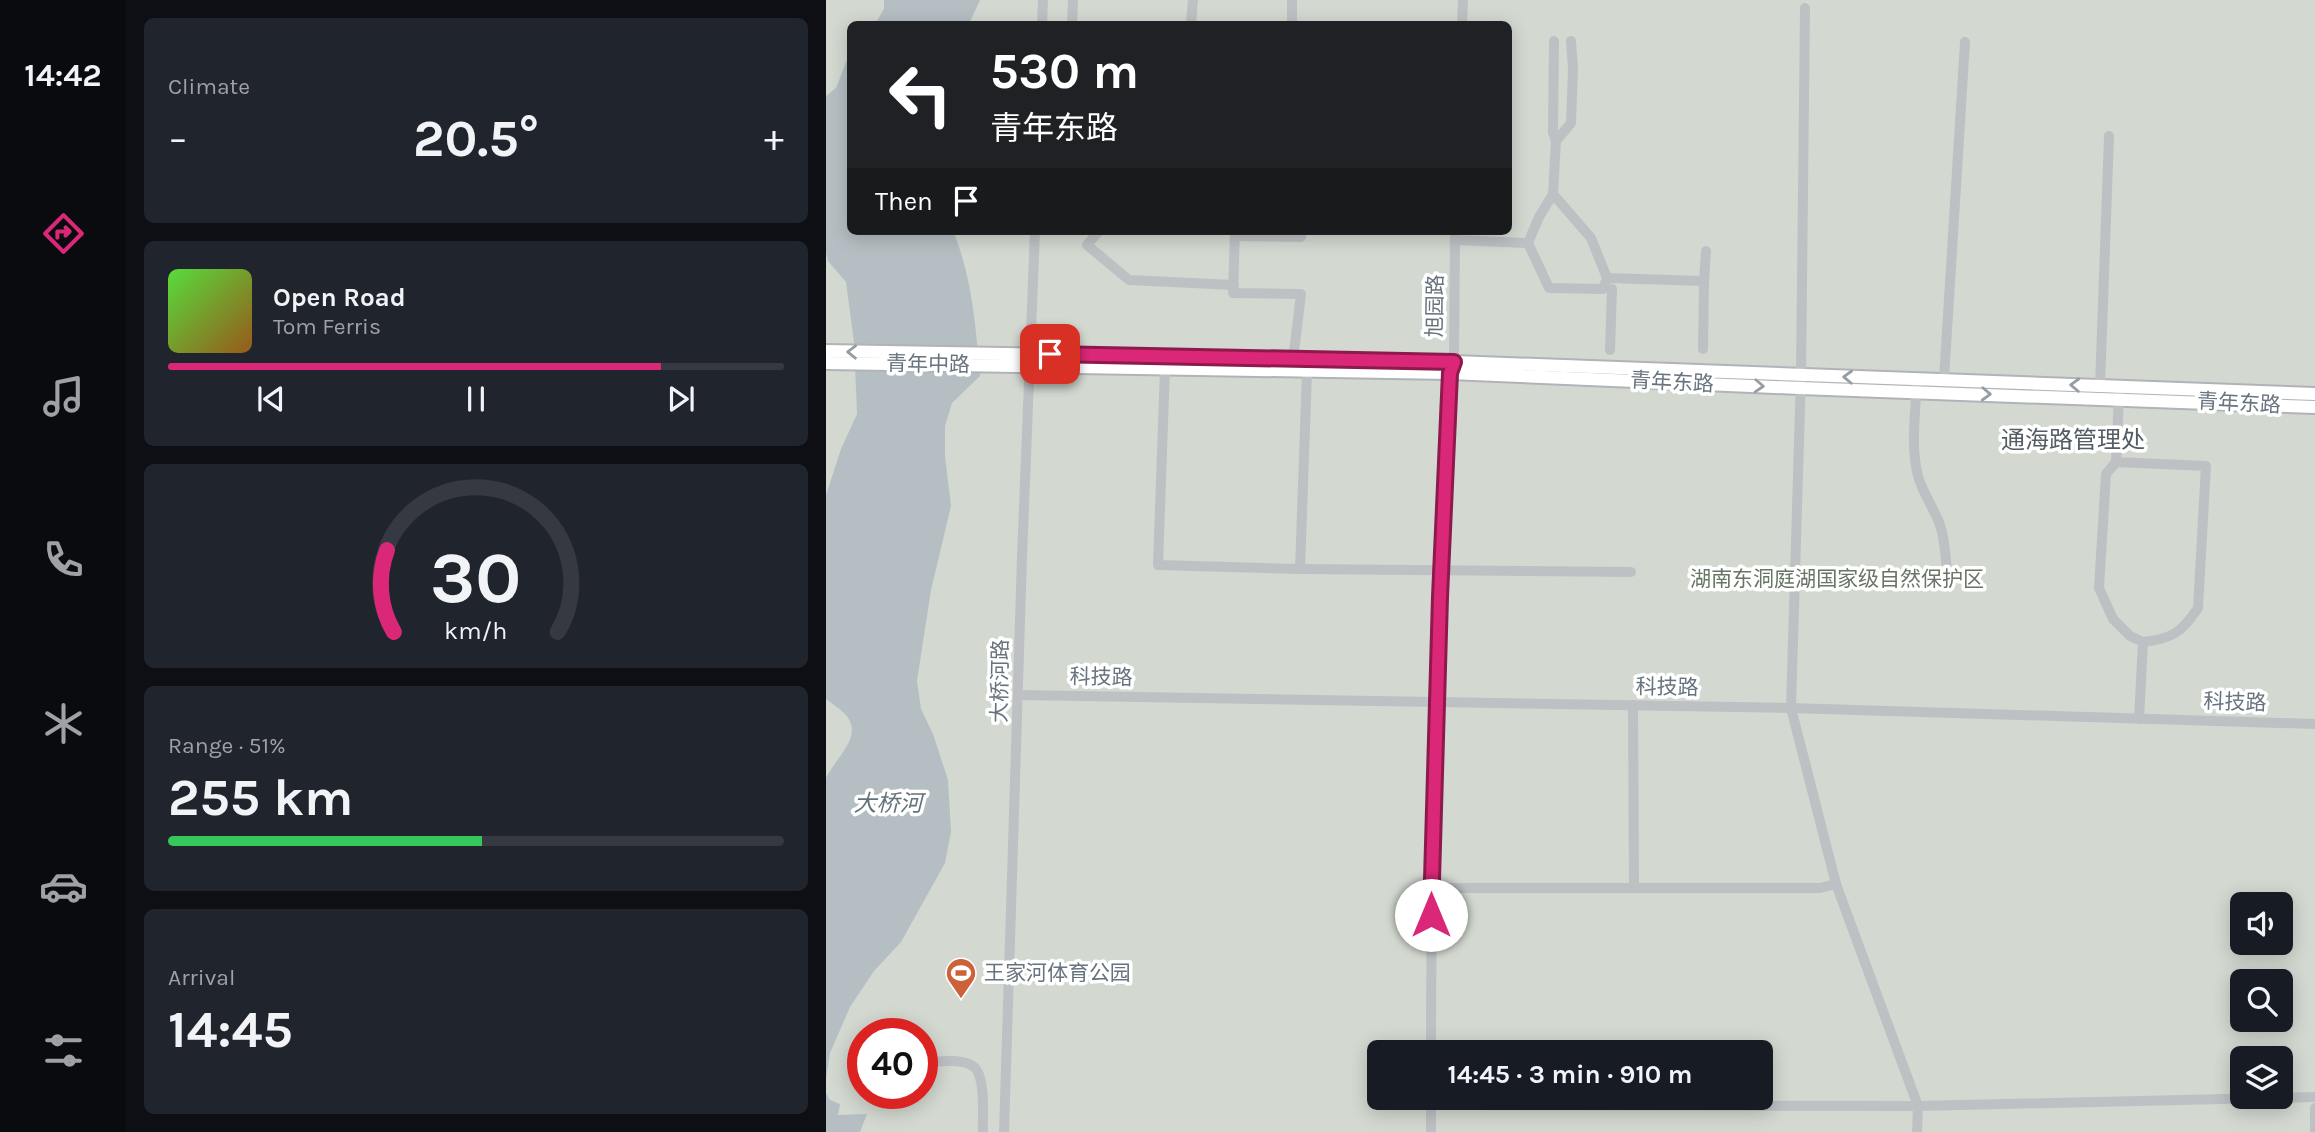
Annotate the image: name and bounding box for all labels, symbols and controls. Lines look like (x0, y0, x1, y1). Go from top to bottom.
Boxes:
text: 530 m (990, 43, 1139, 100)
icon: left (875, 49, 966, 140)
text: 14:42 (24, 57, 102, 94)
text: Climate (168, 73, 250, 100)
text: 20.5° (413, 108, 539, 169)
text: 青年东路 (990, 110, 1118, 147)
text: − (168, 116, 188, 161)
text: + (764, 116, 784, 161)
icon: arrive (947, 182, 985, 220)
text: Then (875, 186, 933, 217)
icon: directions (39, 209, 88, 258)
street label: 旭园路 (1422, 274, 1448, 338)
text: Open Road (273, 282, 406, 313)
text: Tom Ferris (273, 313, 381, 340)
pin (1020, 324, 1080, 384)
icon: arrive (1031, 335, 1069, 373)
one-way arrow (846, 344, 857, 359)
street label: 青年中路 (886, 351, 970, 377)
street label: 青年东路 (1629, 368, 1715, 396)
one-way arrow (1842, 369, 1853, 384)
icon: music (39, 372, 88, 421)
one-way arrow (2070, 377, 2081, 392)
one-way arrow (1754, 379, 1765, 394)
icon: previous (252, 380, 290, 418)
icon: pause (457, 380, 495, 418)
icon: next (662, 380, 700, 418)
one-way arrow (1981, 386, 1992, 401)
street label: 青年东路 (2196, 389, 2282, 417)
district label: 通海路管理处 (2001, 426, 2145, 454)
icon: phone (39, 535, 88, 584)
text: 30 (430, 535, 522, 620)
park label: 湖南东洞庭湖国家级自然保护区 (1690, 567, 1984, 591)
text: km/h (444, 616, 508, 645)
street label: 大桥河路 (987, 639, 1013, 723)
street label: 科技路 (1069, 664, 1133, 690)
street label: 科技路 (1635, 674, 1699, 700)
street label: 科技路 (2203, 689, 2267, 715)
icon: climate (39, 699, 88, 748)
text: Range · 51% (168, 732, 286, 759)
text: 255 km (168, 767, 353, 828)
water label: 大桥河 (854, 790, 927, 817)
icon: car (39, 862, 88, 911)
position arrow (1394, 878, 1468, 952)
map controls (2230, 892, 2293, 1109)
button: sound (2230, 892, 2293, 955)
sports icon: 王家河体育公园 (944, 956, 978, 1000)
place label: 王家河体育公园 (984, 961, 1131, 985)
text: Arrival (168, 964, 235, 991)
button: search (2230, 969, 2293, 1032)
text: 14:45 (168, 999, 293, 1060)
speed limit sign: 40 (847, 1018, 938, 1109)
icon: filters (39, 1026, 88, 1075)
button: layers (2230, 1046, 2293, 1109)
text: 14:45 · 3 min · 910 m (1448, 1059, 1692, 1090)

